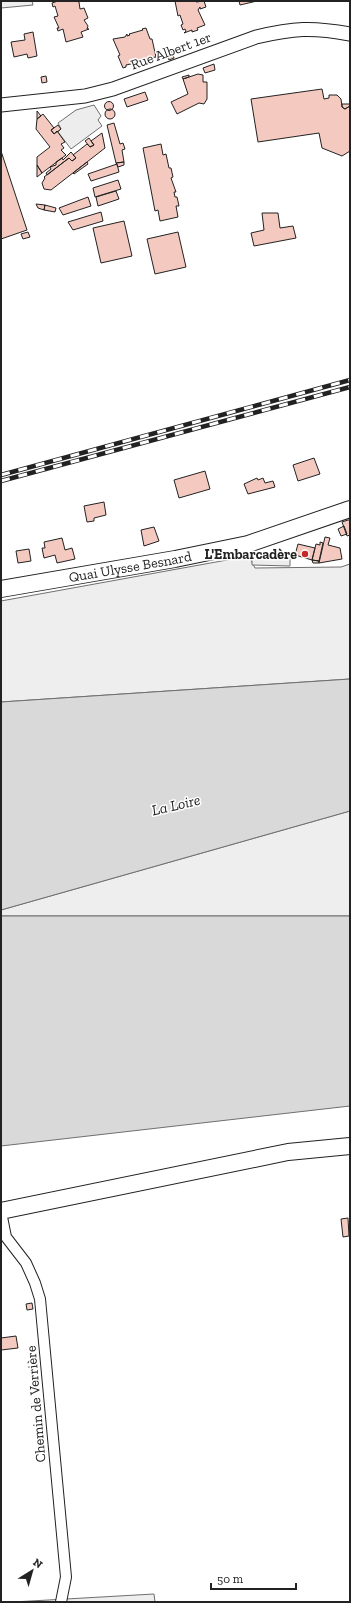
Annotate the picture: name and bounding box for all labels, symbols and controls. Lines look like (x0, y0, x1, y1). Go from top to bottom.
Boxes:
street label: Rue Albert 1er (128, 28, 214, 73)
place label: L'Embarcadère (205, 546, 297, 563)
street label: Quai Ulysse Besnard (67, 547, 193, 586)
marker: L'Embarcadère (300, 549, 310, 559)
water label: La Loire (150, 791, 202, 819)
street label: Chemin de Verrière (22, 1345, 50, 1463)
north arrow (12, 1551, 52, 1591)
text: N (30, 1556, 45, 1572)
scale bar (211, 1565, 296, 1591)
text: 50 m (217, 1572, 244, 1586)

